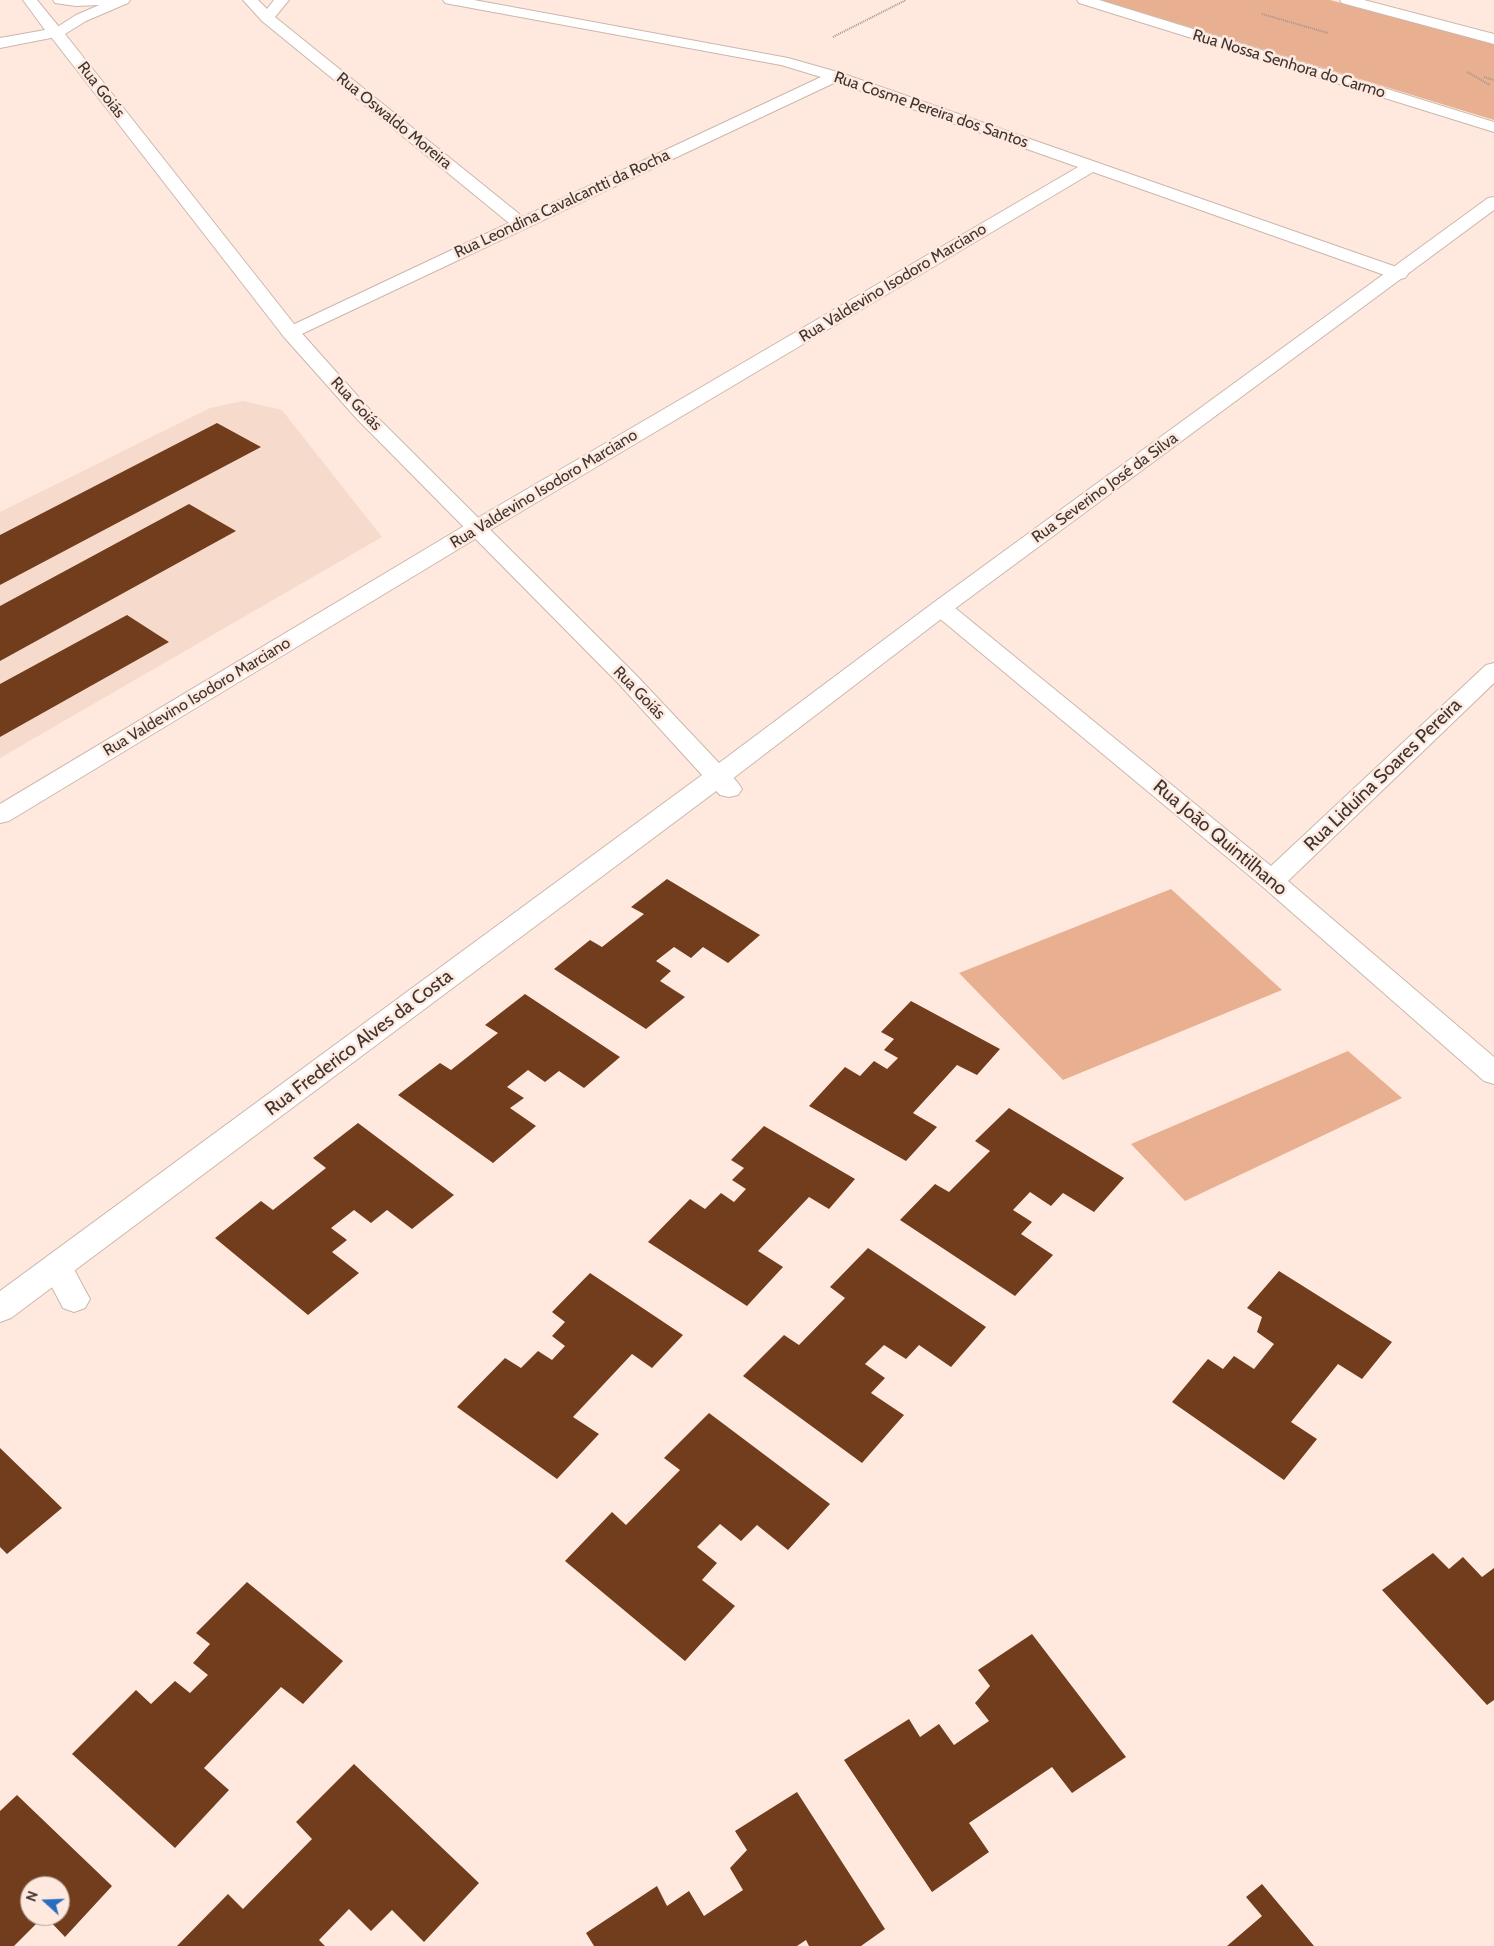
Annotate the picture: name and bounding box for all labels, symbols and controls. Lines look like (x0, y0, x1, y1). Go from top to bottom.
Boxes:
street label: Rua Nossa Senhora do Carmo (1190, 26, 1388, 102)
street label: Rua Goiás (73, 58, 129, 122)
street label: Rua Cosme Pereira dos Santos (831, 68, 1031, 152)
street label: Rua Oswaldo Moreira (332, 69, 456, 173)
street label: Rua Leondina Cavalcantti da Rocha (451, 146, 673, 262)
street label: Rua Valdevino Isodoro Marciano (796, 219, 990, 347)
street label: Rua Goiás (326, 373, 386, 435)
street label: Rua Valdevino Isodoro Marciano (447, 425, 641, 553)
street label: Rua Severino José da Silva (1028, 429, 1182, 547)
street label: Rua Valdevino Isodoro Marciano (100, 633, 294, 761)
street label: Rua Goiás (609, 662, 669, 724)
street label: Rua Liduína Soares Pereira (1300, 694, 1466, 856)
street label: Rua João Quintilhano (1148, 775, 1292, 901)
street label: Rua Frederico Alves da Costa (261, 965, 457, 1121)
north arrow (20, 1876, 70, 1926)
text: N (22, 1888, 42, 1904)

